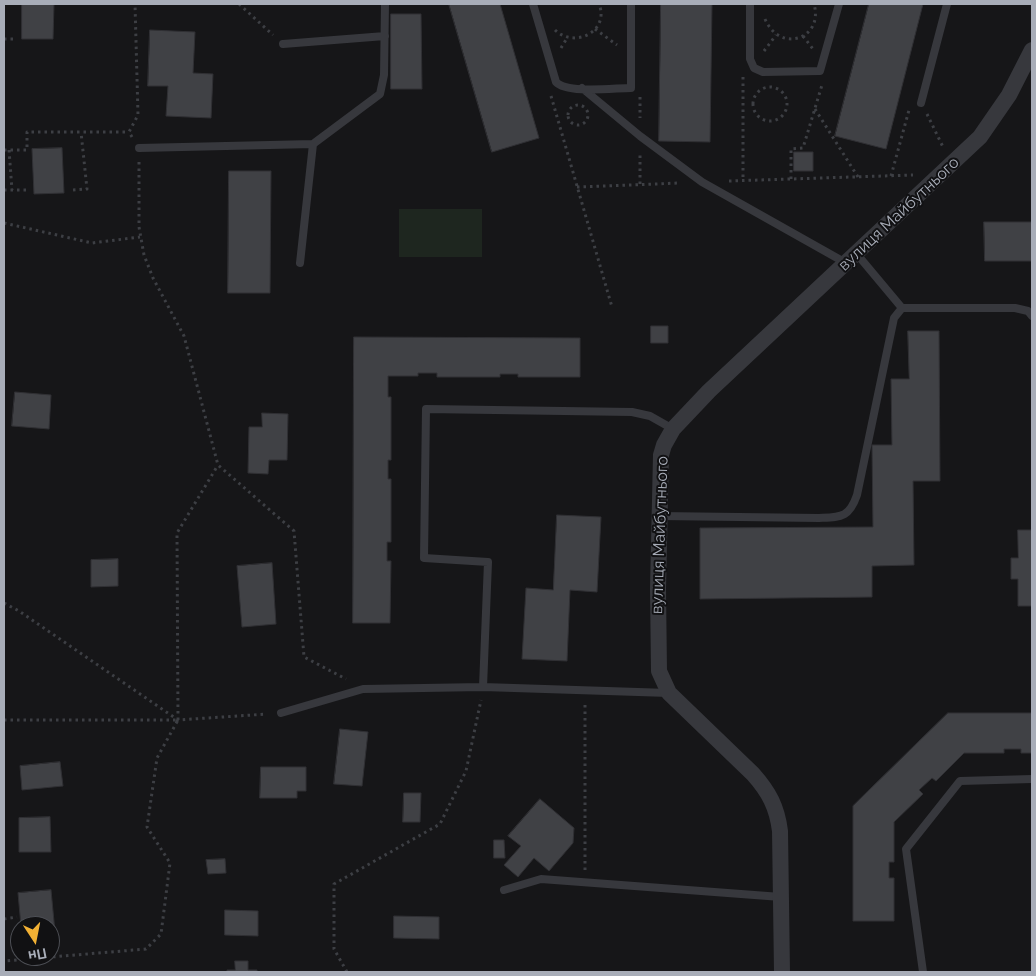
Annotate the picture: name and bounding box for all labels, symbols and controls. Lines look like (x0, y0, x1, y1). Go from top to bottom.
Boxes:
street label: вулиця Майбутнього (835, 153, 963, 275)
street label: вулиця Майбутнього (648, 456, 672, 614)
north arrow (10, 916, 60, 966)
text: Пн (27, 945, 48, 964)

